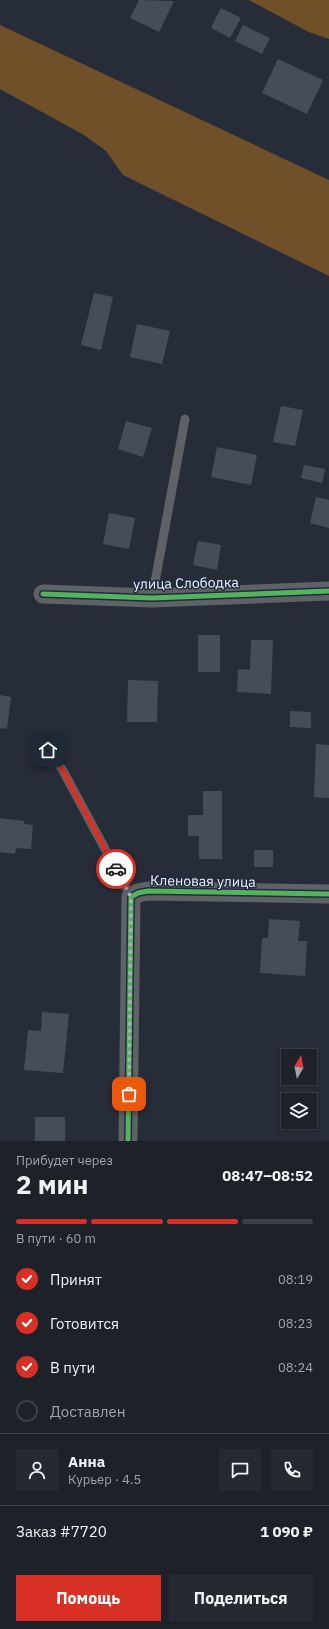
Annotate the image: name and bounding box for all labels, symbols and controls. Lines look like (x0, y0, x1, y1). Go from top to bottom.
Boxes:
street label: улица Слободка (133, 573, 240, 593)
pin (31, 733, 65, 767)
icon: home (37, 739, 59, 761)
courier (96, 849, 136, 889)
icon: car (105, 858, 127, 880)
street label: Кленовая улица (150, 871, 257, 891)
north arrow (281, 1049, 317, 1085)
map controls (281, 1049, 317, 1129)
pin (112, 1077, 146, 1111)
icon: bag (118, 1083, 140, 1105)
button: layers (281, 1093, 317, 1129)
text: Прибудет через (16, 1152, 113, 1169)
text: 08:47–08:52 (222, 1166, 313, 1185)
text: 2 мин (16, 1167, 88, 1201)
text: В пути · 60 m (16, 1230, 96, 1247)
icon: check (16, 1268, 38, 1290)
text: Принят (50, 1270, 102, 1289)
text: 08:19 (278, 1271, 313, 1288)
icon: check (16, 1312, 38, 1334)
text: Готовится (50, 1314, 119, 1333)
text: 08:23 (278, 1315, 313, 1332)
icon: check (16, 1356, 38, 1378)
text: В пути (50, 1358, 95, 1377)
text: 08:24 (278, 1359, 313, 1376)
text: Доставлен (50, 1402, 126, 1421)
button: person (16, 1449, 58, 1491)
button: chat (219, 1449, 261, 1491)
button: phone (271, 1449, 313, 1491)
text: Анна (68, 1452, 105, 1471)
text: Курьер · 4.5 (68, 1471, 141, 1488)
text: Заказ #7720 (16, 1522, 107, 1541)
text: 1 090 ₽ (260, 1522, 313, 1541)
button: Помощь (16, 1575, 161, 1621)
button: Поделиться (169, 1575, 313, 1621)

